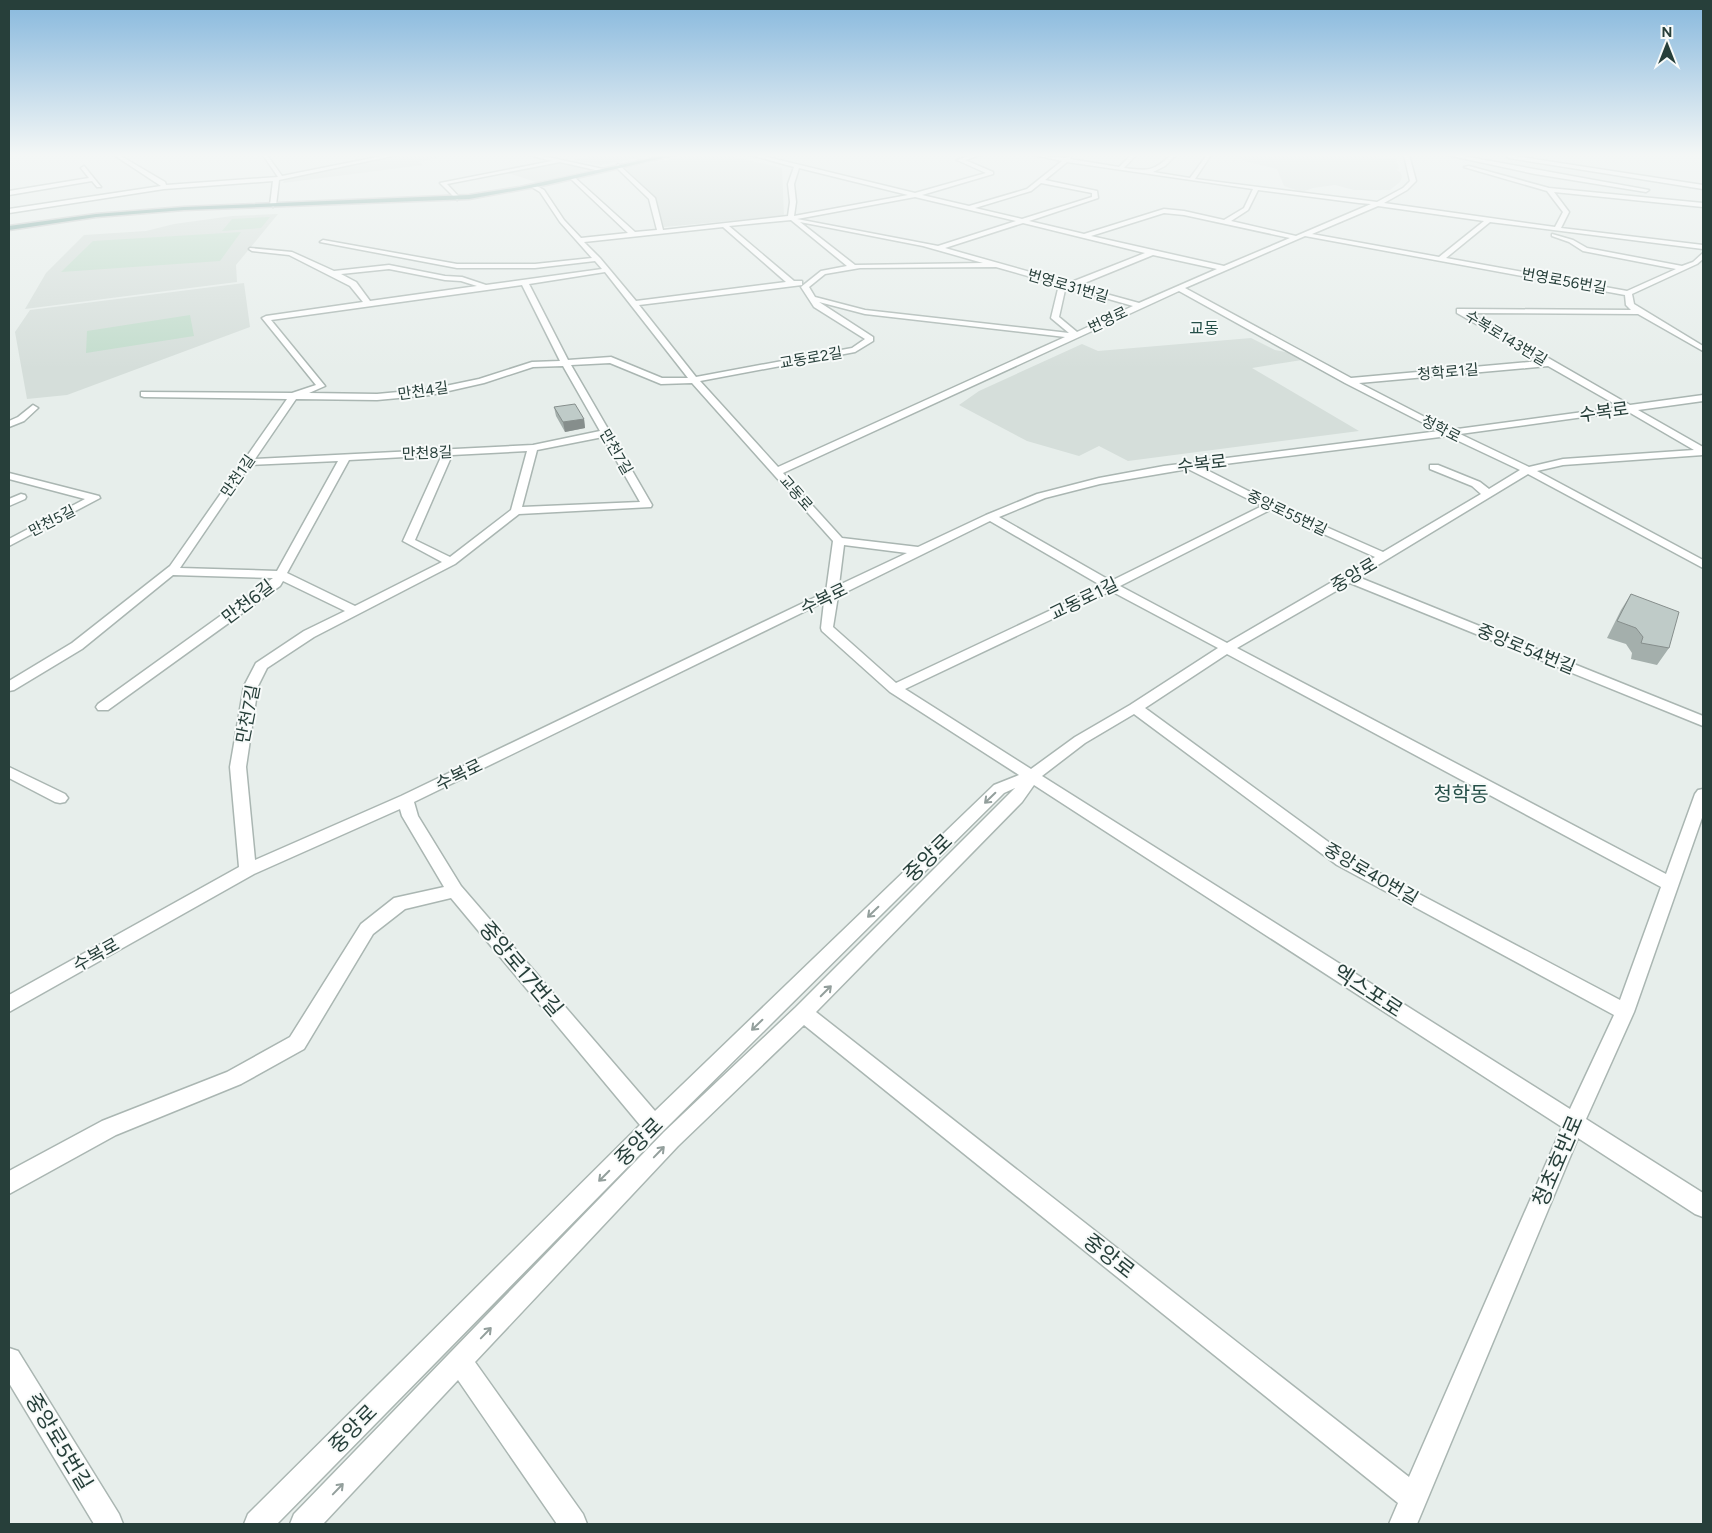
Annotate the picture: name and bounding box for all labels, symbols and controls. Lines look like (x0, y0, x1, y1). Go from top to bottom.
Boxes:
north arrow (1642, 20, 1692, 70)
text: N (1662, 24, 1672, 41)
street label: 번영로56번길 (1520, 265, 1608, 297)
street label: 번영로31번길 (1025, 266, 1111, 306)
street label: 번영로 (1085, 303, 1131, 337)
street label: 수복로143번길 (1462, 306, 1550, 370)
district label: 교동 (1189, 319, 1219, 338)
street label: 교동로2길 (778, 344, 844, 372)
street label: 청학로1길 (1417, 360, 1479, 384)
street label: 만천4길 (397, 379, 449, 403)
street label: 수복로 (1578, 398, 1630, 426)
street label: 청학로 (1418, 412, 1464, 446)
street label: 만천7길 (596, 426, 636, 478)
street label: 만천8길 (401, 443, 453, 463)
street label: 수복로 (1176, 450, 1228, 478)
street label: 만천1길 (217, 451, 259, 501)
street label: 교동로 (776, 471, 816, 515)
street label: 중앙로55번길 (1244, 487, 1330, 539)
street label: 만천5길 (26, 502, 78, 540)
street label: 중앙로 (1327, 553, 1381, 597)
street label: 교동로1길 (1046, 573, 1122, 625)
street label: 만천6길 (217, 575, 279, 629)
street label: 수복로 (797, 578, 851, 620)
street label: 중앙로54번길 (1474, 619, 1578, 679)
street label: 만천7길 (232, 683, 264, 745)
street label: 수복로 (432, 754, 486, 796)
district label: 청학동 (1433, 782, 1489, 806)
one-way arrow (983, 792, 996, 804)
street label: 중앙로 (898, 829, 957, 887)
street label: 중앙로40번길 (1320, 838, 1422, 910)
one-way arrow (867, 906, 880, 918)
street label: 중앙로17번길 (474, 916, 568, 1021)
street label: 수복로 (69, 933, 123, 977)
street label: 엑스포로 (1329, 959, 1407, 1022)
one-way arrow (820, 984, 832, 997)
one-way arrow (751, 1019, 763, 1032)
street label: 청초호반로 (1527, 1111, 1588, 1210)
street label: 중앙로 (609, 1112, 668, 1171)
one-way arrow (653, 1146, 665, 1159)
one-way arrow (598, 1170, 610, 1183)
street label: 중앙로 (1079, 1228, 1140, 1283)
one-way arrow (480, 1327, 492, 1340)
street label: 중앙로5번길 (21, 1389, 98, 1495)
street label: 중앙로 (323, 1399, 382, 1458)
one-way arrow (332, 1483, 344, 1495)

